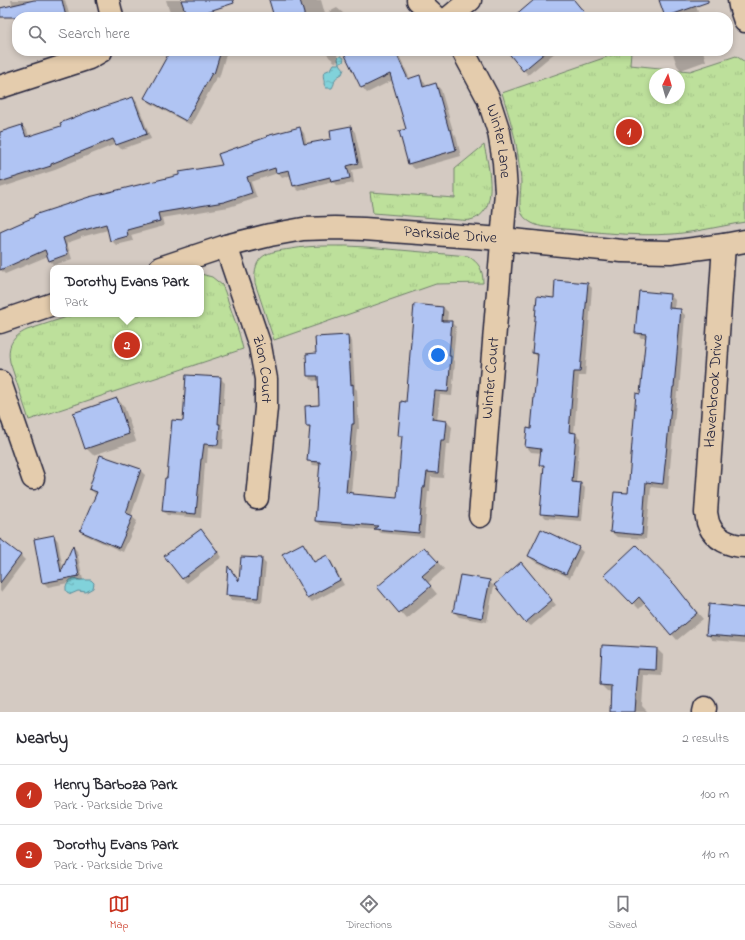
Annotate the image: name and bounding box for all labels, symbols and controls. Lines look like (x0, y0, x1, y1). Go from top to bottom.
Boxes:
search box (12, 12, 733, 56)
icon: search (26, 23, 48, 45)
text: Search here (58, 23, 130, 45)
north arrow (649, 68, 685, 104)
street label: Winter Lane (479, 101, 517, 180)
pin: 1 (616, 117, 642, 147)
street label: Parkside Drive (403, 220, 499, 251)
popup (50, 265, 204, 317)
text: Dorothy Evans Park (65, 271, 189, 293)
text: Park (65, 293, 88, 312)
pin: 2 (114, 330, 140, 360)
street label: Zion Court (245, 332, 278, 404)
street label: Havenbrook Drive (698, 333, 730, 449)
street label: Winter Court (475, 335, 507, 420)
your location (428, 345, 448, 365)
text: Nearby (16, 726, 68, 751)
text: 2 results (682, 729, 729, 748)
text: Henry Barboza Park (54, 774, 177, 796)
text: 1 (27, 785, 31, 804)
text: 100 m (700, 785, 729, 804)
text: Park · Parkside Drive (54, 796, 163, 815)
text: Dorothy Evans Park (54, 834, 178, 856)
text: 2 (26, 845, 32, 864)
text: 110 m (702, 845, 729, 864)
text: Park · Parkside Drive (54, 856, 163, 875)
tab: Map (108, 893, 130, 933)
tab: Directions (346, 893, 392, 933)
tab: Saved (608, 893, 637, 933)

